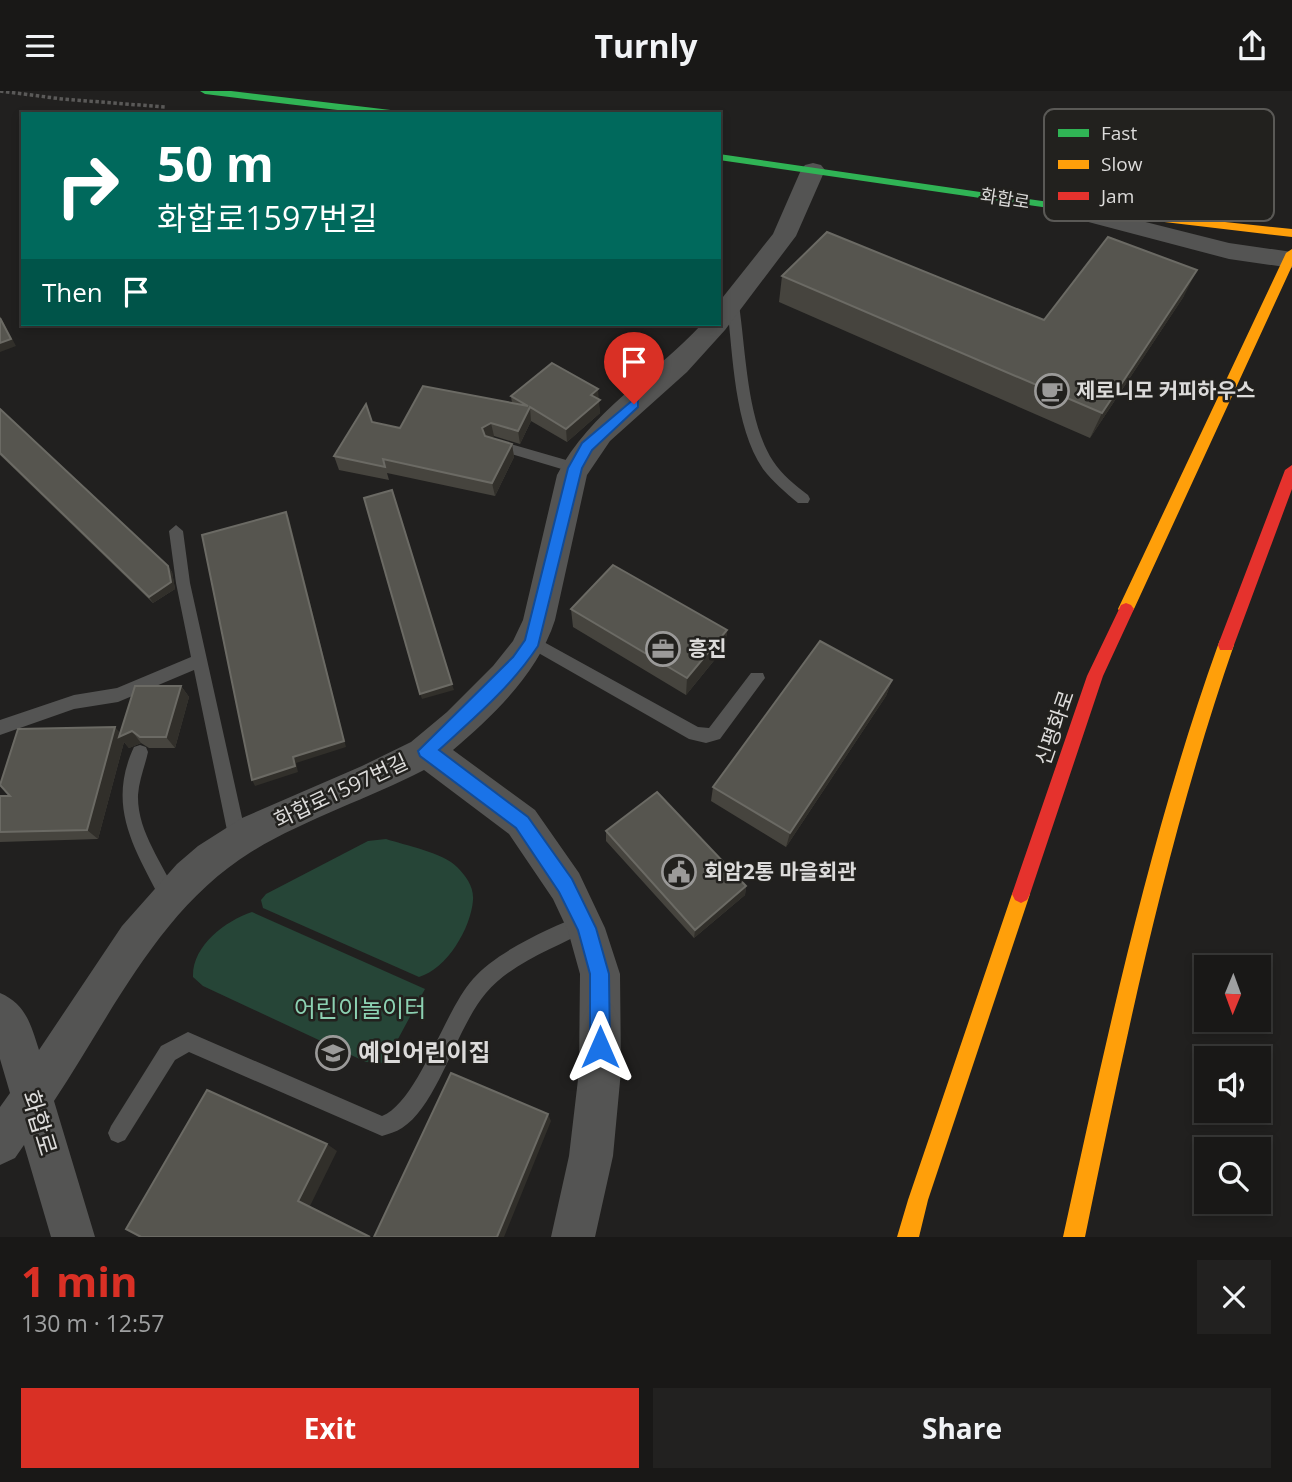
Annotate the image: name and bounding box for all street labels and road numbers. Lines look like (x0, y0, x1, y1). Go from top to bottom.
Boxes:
street label: 화합로 (979, 182, 1032, 214)
street label: 신평화로 (1028, 687, 1080, 769)
street label: 화합로1597번길 (269, 747, 412, 833)
street label: 화합로 (15, 1086, 66, 1159)

